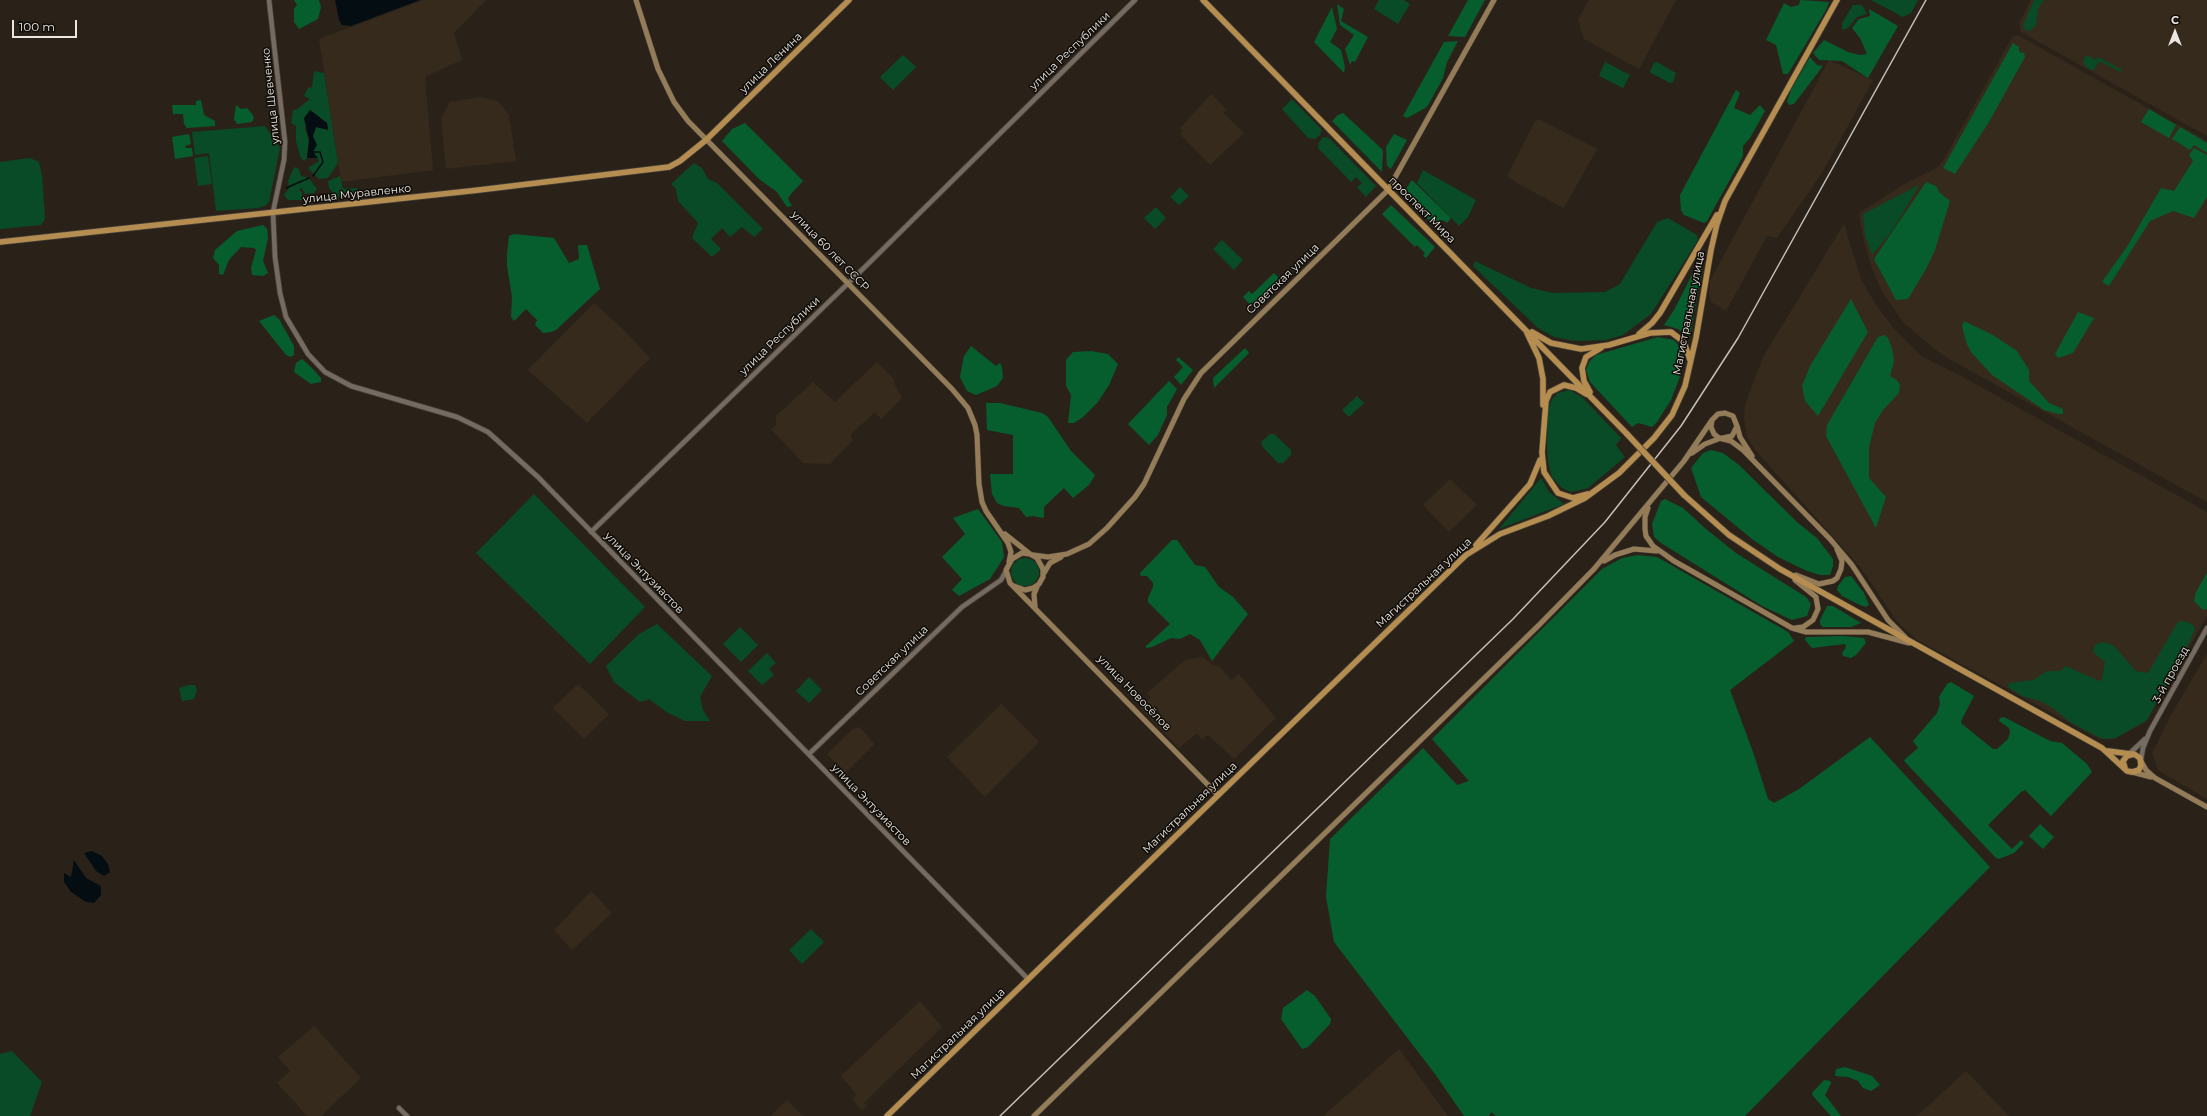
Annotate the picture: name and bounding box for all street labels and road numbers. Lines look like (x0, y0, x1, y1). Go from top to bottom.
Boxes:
street label: улица Республики (1027, 9, 1113, 93)
street label: улица Ленина (737, 30, 805, 96)
street label: улица Шевченко (259, 47, 283, 145)
street label: проспект Мира (1386, 174, 1458, 246)
street label: улица Муравленко (302, 182, 412, 206)
street label: улица 60 лет СССР (788, 208, 872, 294)
street label: Советская улица (1244, 241, 1322, 317)
street label: Магистральная улица (1671, 250, 1707, 376)
street label: улица Республики (737, 294, 823, 378)
street label: улица Энтузиастов (602, 529, 686, 617)
street label: Магистральная улица (1373, 535, 1475, 631)
street label: Советская улица (853, 623, 931, 699)
street label: 3-й проезд (2150, 644, 2192, 706)
street label: улица Новосёлов (1094, 652, 1174, 734)
street label: Магистральная улица (1140, 760, 1240, 856)
street label: улица Энтузиастов (829, 761, 913, 849)
street label: Магистральная улица (908, 986, 1008, 1082)

